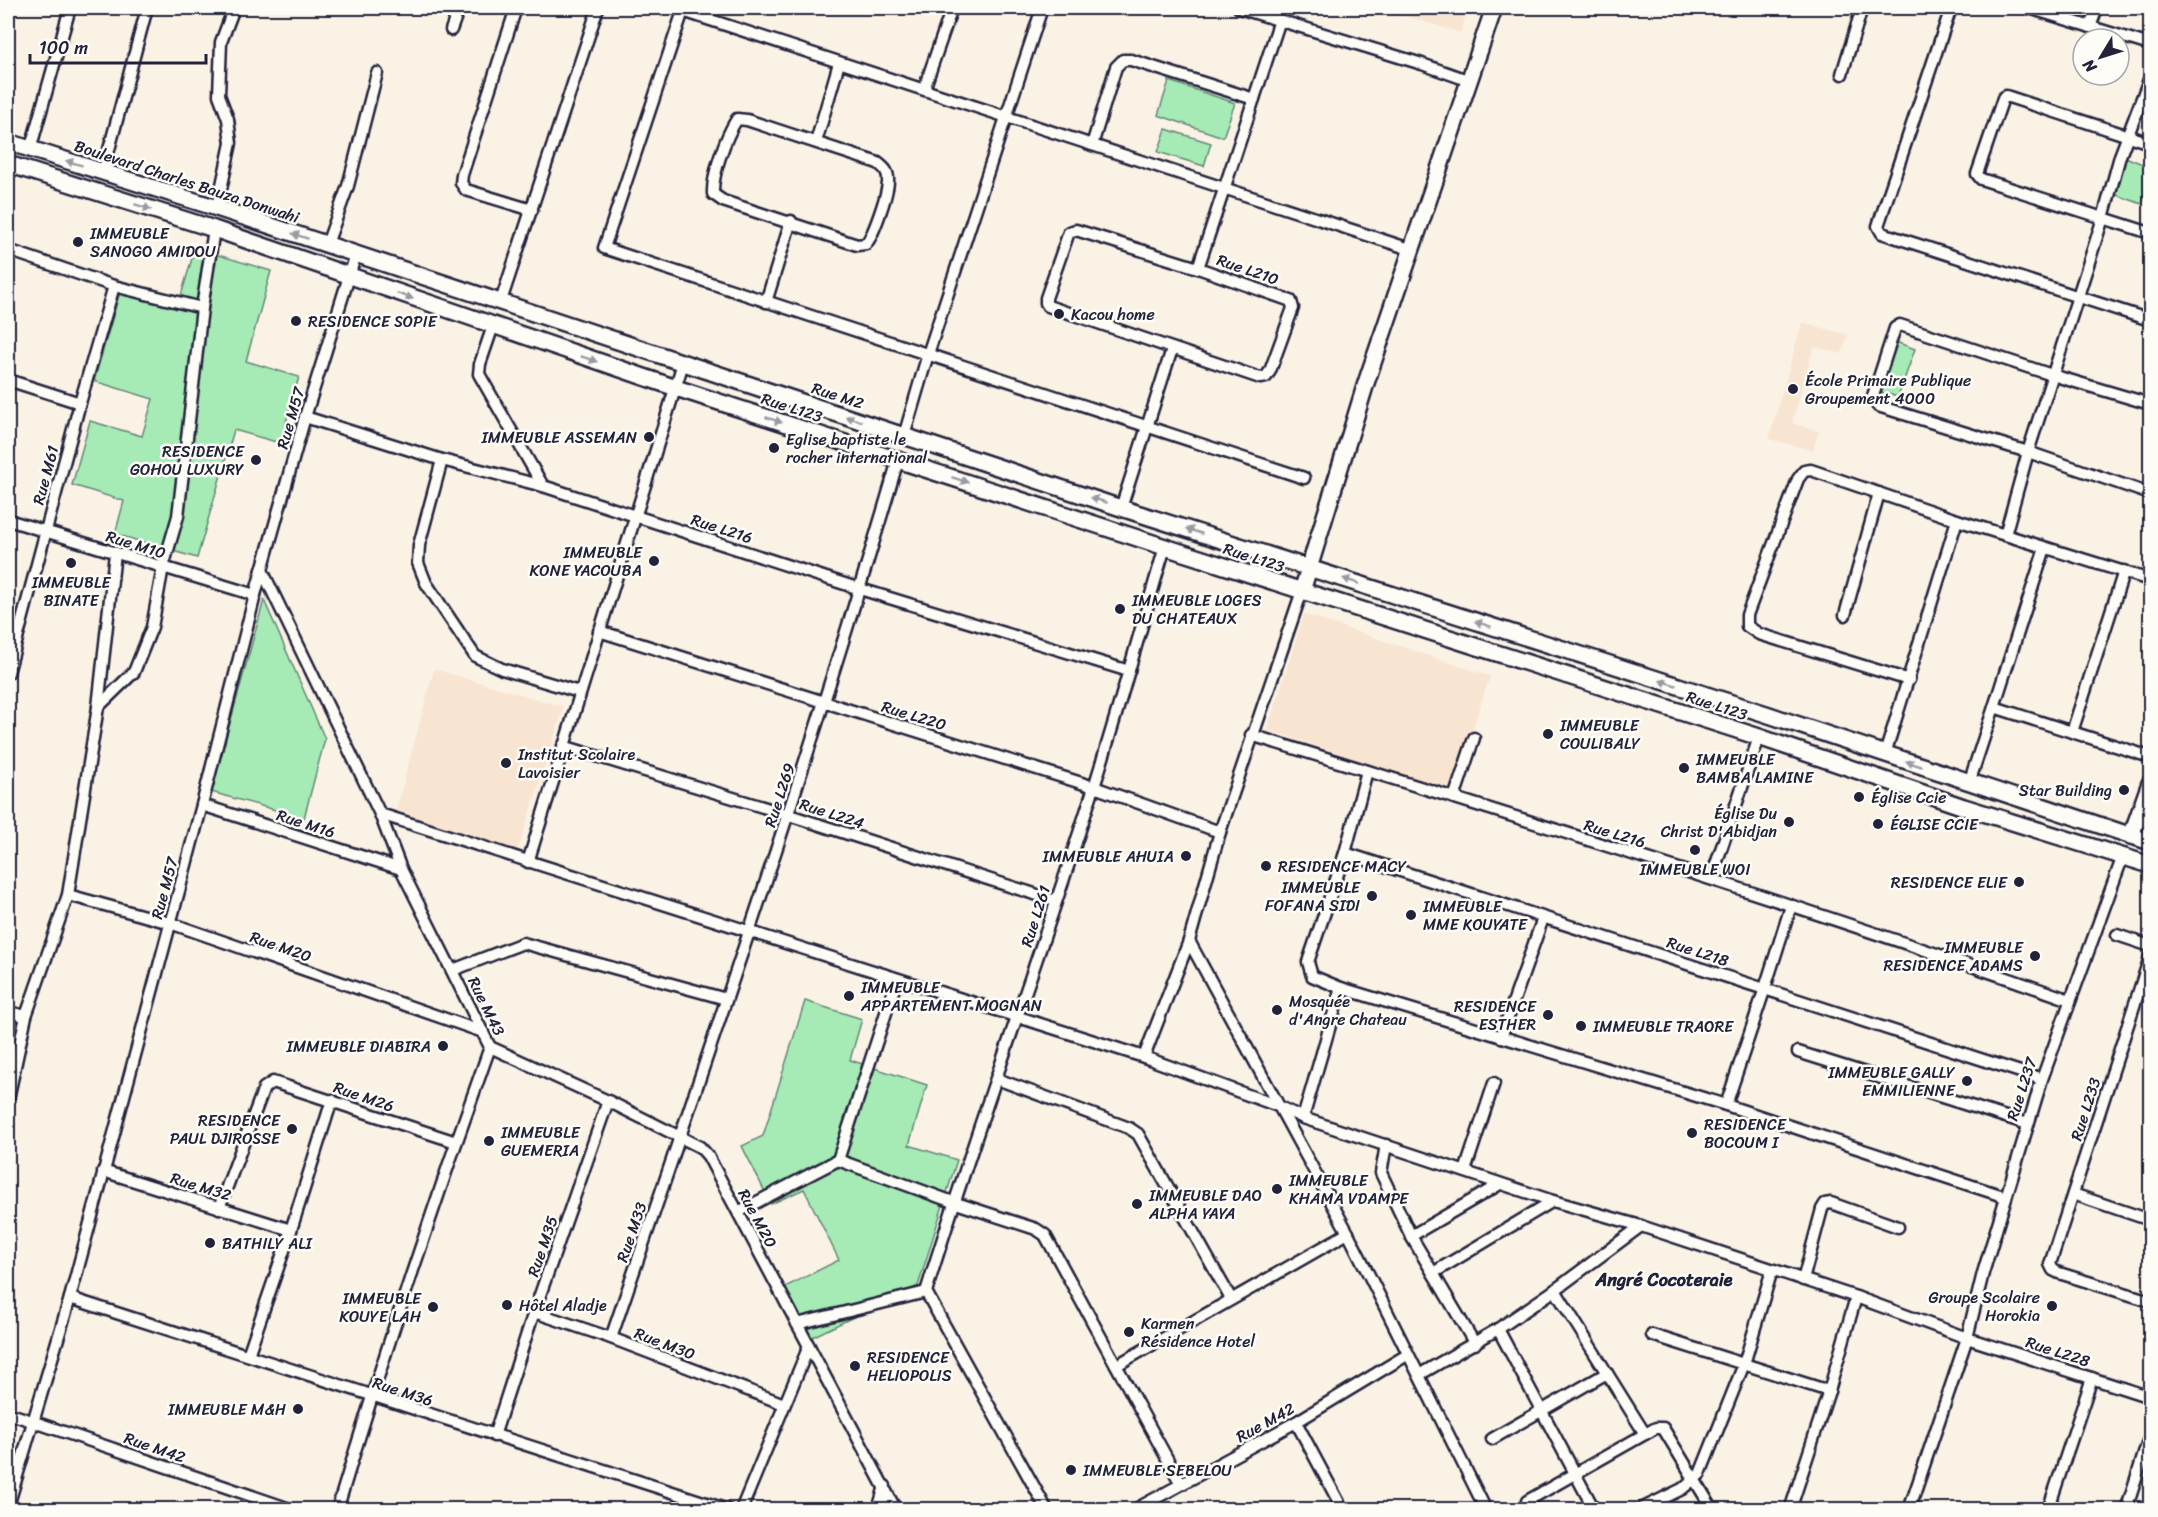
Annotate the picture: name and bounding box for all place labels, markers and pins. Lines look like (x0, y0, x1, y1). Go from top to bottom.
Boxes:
place label: IMMEUBLE SANOGO AMIDOU (89, 219, 216, 266)
marker: IMMEUBLE SANOGO AMIDOU (71, 235, 85, 249)
place label: Kacou home (1071, 300, 1155, 329)
place label: RESIDENCE SOPIE (308, 307, 438, 336)
marker: Kacou home (1052, 307, 1066, 321)
marker: RESIDENCE SOPIE (289, 314, 303, 328)
place label: École Primaire Publique Groupement 4000 (1805, 366, 1971, 413)
marker: École Primaire Publique Groupement 4000 (1786, 382, 1800, 396)
place label: IMMEUBLE ASSEMAN (481, 423, 638, 452)
place label: Eglise baptiste le rocher international (786, 425, 928, 472)
marker: IMMEUBLE ASSEMAN (642, 430, 656, 444)
place label: RESIDENCE GOHOU LUXURY (130, 437, 245, 484)
marker: Eglise baptiste le rocher international (767, 441, 781, 455)
marker: RESIDENCE GOHOU LUXURY (249, 453, 263, 467)
place label: IMMEUBLE KONE YACOUBA (530, 538, 643, 585)
marker: IMMEUBLE KONE YACOUBA (647, 554, 661, 568)
marker: IMMEUBLE BINATE (64, 556, 78, 570)
place label: IMMEUBLE BINATE (31, 568, 111, 615)
place label: IMMEUBLE LOGES DU CHATEAUX (1131, 586, 1261, 633)
marker: IMMEUBLE LOGES DU CHATEAUX (1113, 602, 1127, 616)
place label: IMMEUBLE COULIBALY (1559, 711, 1641, 758)
marker: IMMEUBLE COULIBALY (1541, 727, 1555, 741)
place label: Institut Scolaire Lavoisier (517, 740, 635, 787)
place label: IMMEUBLE BAMBA LAMINE (1695, 745, 1814, 792)
marker: Institut Scolaire Lavoisier (499, 756, 513, 770)
marker: IMMEUBLE BAMBA LAMINE (1677, 761, 1691, 775)
place label: Star Building (2019, 776, 2112, 805)
place label: Église Ccie (1871, 783, 1947, 812)
marker: Star Building (2117, 783, 2131, 797)
marker: Église Ccie (1852, 790, 1866, 804)
place label: Église Du Christ D'Abidjan (1661, 799, 1777, 846)
place label: ÉGLISE CCIE (1890, 810, 1979, 839)
marker: Église Du Christ D'Abidjan (1782, 815, 1796, 829)
marker: ÉGLISE CCIE (1871, 817, 1885, 831)
place label: IMMEUBLE AHUIA (1042, 842, 1174, 871)
marker: IMMEUBLE WOI (1688, 843, 1702, 857)
marker: IMMEUBLE AHUIA (1179, 849, 1193, 863)
place label: RESIDENCE MACY (1278, 852, 1407, 881)
place label: IMMEUBLE WOI (1639, 855, 1750, 884)
marker: RESIDENCE MACY (1259, 859, 1273, 873)
place label: RESIDENCE ELIE (1891, 868, 2008, 897)
place label: IMMEUBLE FOFANA SIDI (1265, 873, 1361, 920)
marker: RESIDENCE ELIE (2012, 875, 2026, 889)
marker: IMMEUBLE FOFANA SIDI (1365, 889, 1379, 903)
place label: IMMEUBLE MME KOUYATE (1422, 892, 1528, 939)
marker: IMMEUBLE MME KOUYATE (1404, 908, 1418, 922)
place label: IMMEUBLE RESIDENCE ADAMS (1883, 933, 2024, 980)
marker: IMMEUBLE RESIDENCE ADAMS (2028, 949, 2042, 963)
place label: IMMEUBLE APPARTEMENT MOGNAN (860, 973, 1043, 1020)
place label: Mosquée d'Angre Chateau (1289, 987, 1407, 1034)
marker: IMMEUBLE APPARTEMENT MOGNAN (842, 989, 856, 1003)
place label: RESIDENCE ESTHER (1454, 992, 1537, 1039)
marker: Mosquée d'Angre Chateau (1270, 1003, 1284, 1017)
marker: RESIDENCE ESTHER (1541, 1008, 1555, 1022)
place label: IMMEUBLE TRAORE (1592, 1012, 1734, 1041)
marker: IMMEUBLE TRAORE (1574, 1019, 1588, 1033)
place label: IMMEUBLE DIABIRA (286, 1032, 431, 1061)
marker: IMMEUBLE DIABIRA (436, 1039, 450, 1053)
place label: IMMEUBLE GALLY EMMILIENNE (1827, 1058, 1956, 1105)
marker: IMMEUBLE GALLY EMMILIENNE (1960, 1074, 1974, 1088)
place label: RESIDENCE PAUL DJIROSSE (170, 1106, 281, 1153)
place label: RESIDENCE BOCOUM I (1704, 1110, 1787, 1157)
place label: IMMEUBLE GUEMERIA (500, 1118, 581, 1165)
marker: RESIDENCE PAUL DJIROSSE (285, 1122, 299, 1136)
marker: RESIDENCE BOCOUM I (1685, 1126, 1699, 1140)
marker: IMMEUBLE GUEMERIA (482, 1134, 496, 1148)
place label: IMMEUBLE KHAMA VDAMPE (1288, 1166, 1409, 1213)
place label: IMMEUBLE DAO ALPHA YAYA (1148, 1181, 1262, 1228)
marker: IMMEUBLE KHAMA VDAMPE (1270, 1182, 1284, 1196)
marker: IMMEUBLE DAO ALPHA YAYA (1130, 1197, 1144, 1211)
place label: BATHILY ALI (222, 1229, 314, 1258)
marker: BATHILY ALI (203, 1236, 217, 1250)
place label: Groupe Scolaire Horokia (1928, 1283, 2040, 1330)
place label: IMMEUBLE KOUYE LAH (339, 1284, 422, 1331)
place label: Hôtel Aladje (519, 1291, 607, 1320)
marker: Hôtel Aladje (500, 1298, 514, 1312)
marker: Groupe Scolaire Horokia (2045, 1299, 2059, 1313)
marker: IMMEUBLE KOUYE LAH (426, 1300, 440, 1314)
place label: Karmen Résidence Hotel (1141, 1309, 1256, 1356)
marker: Karmen Résidence Hotel (1122, 1325, 1136, 1339)
place label: RESIDENCE HELIOPOLIS (867, 1343, 952, 1390)
marker: RESIDENCE HELIOPOLIS (848, 1359, 862, 1373)
place label: IMMEUBLE M&H (167, 1395, 286, 1424)
marker: IMMEUBLE M&H (291, 1402, 305, 1416)
place label: IMMEUBLE SEBELOU (1082, 1456, 1233, 1485)
marker: IMMEUBLE SEBELOU (1064, 1463, 1078, 1477)

